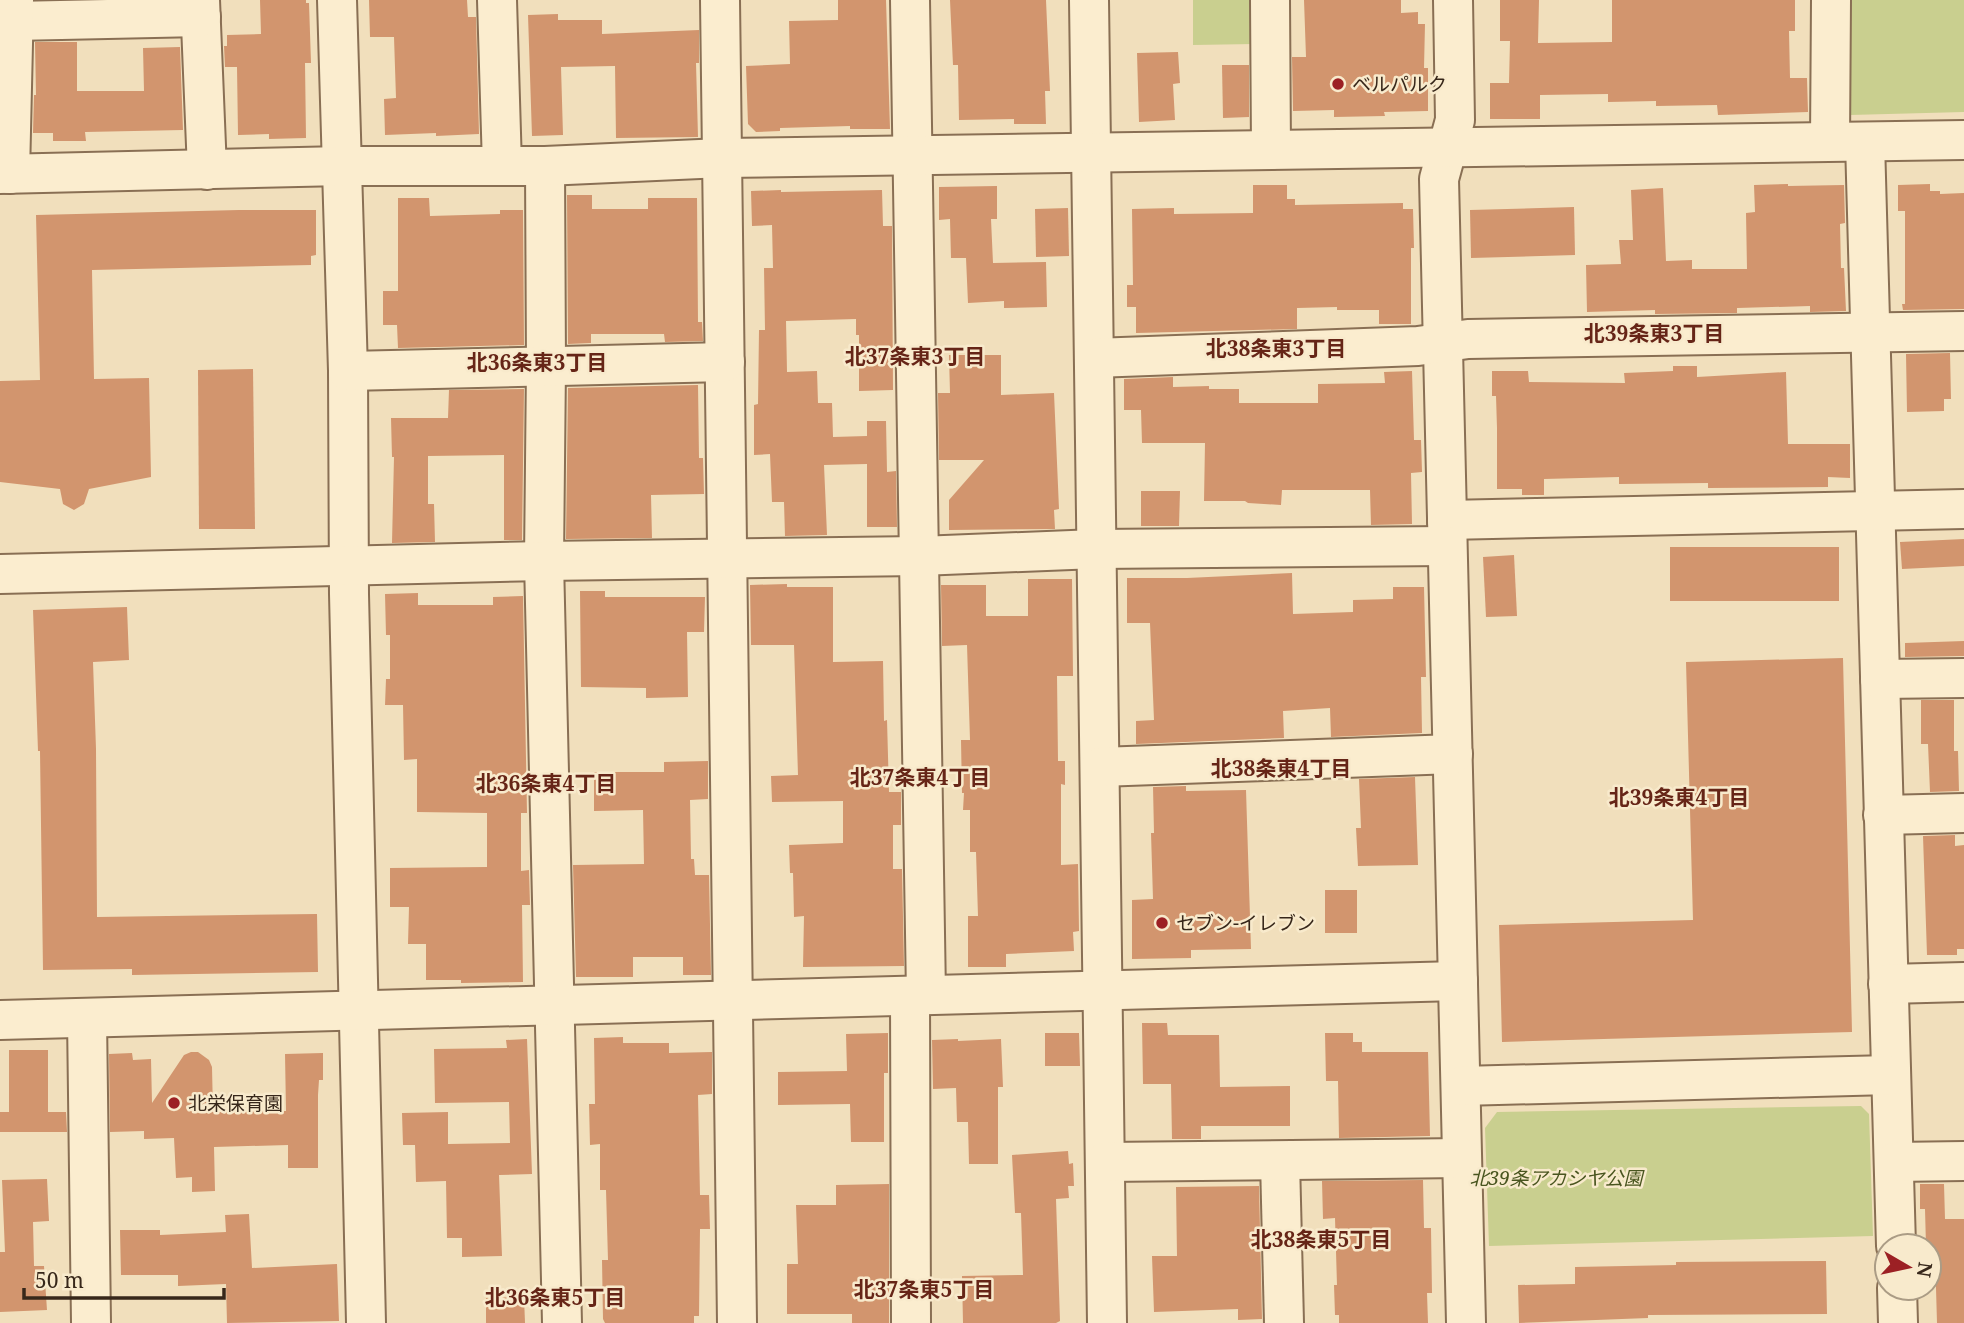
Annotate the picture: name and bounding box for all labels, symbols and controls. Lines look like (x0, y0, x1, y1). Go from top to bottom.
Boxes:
place label: ベルパルク (1352, 71, 1447, 97)
marker: ベルパルク (1330, 76, 1346, 92)
district label: 北39条東3丁目 (1584, 319, 1724, 347)
district label: 北38条東3丁目 (1206, 334, 1346, 362)
district label: 北37条東3丁目 (845, 342, 985, 370)
district label: 北36条東3丁目 (467, 348, 607, 376)
district label: 北38条東4丁目 (1211, 754, 1351, 782)
district label: 北37条東4丁目 (850, 763, 990, 791)
district label: 北36条東4丁目 (476, 769, 616, 797)
district label: 北39条東4丁目 (1609, 783, 1749, 811)
place label: セブン-イレブン (1176, 910, 1315, 936)
marker: セブン-イレブン (1154, 915, 1170, 931)
place label: 北栄保育園 (188, 1090, 283, 1116)
marker: 北栄保育園 (166, 1095, 182, 1111)
park label: 北39条アカシヤ公園 (1469, 1165, 1646, 1191)
district label: 北38条東5丁目 (1251, 1225, 1391, 1253)
north arrow (1873, 1232, 1943, 1302)
scale bar (24, 1256, 224, 1300)
text: N (1911, 1260, 1939, 1279)
text: 50 m (35, 1266, 84, 1294)
district label: 北37条東5丁目 (854, 1275, 994, 1303)
district label: 北36条東5丁目 (485, 1283, 625, 1311)

